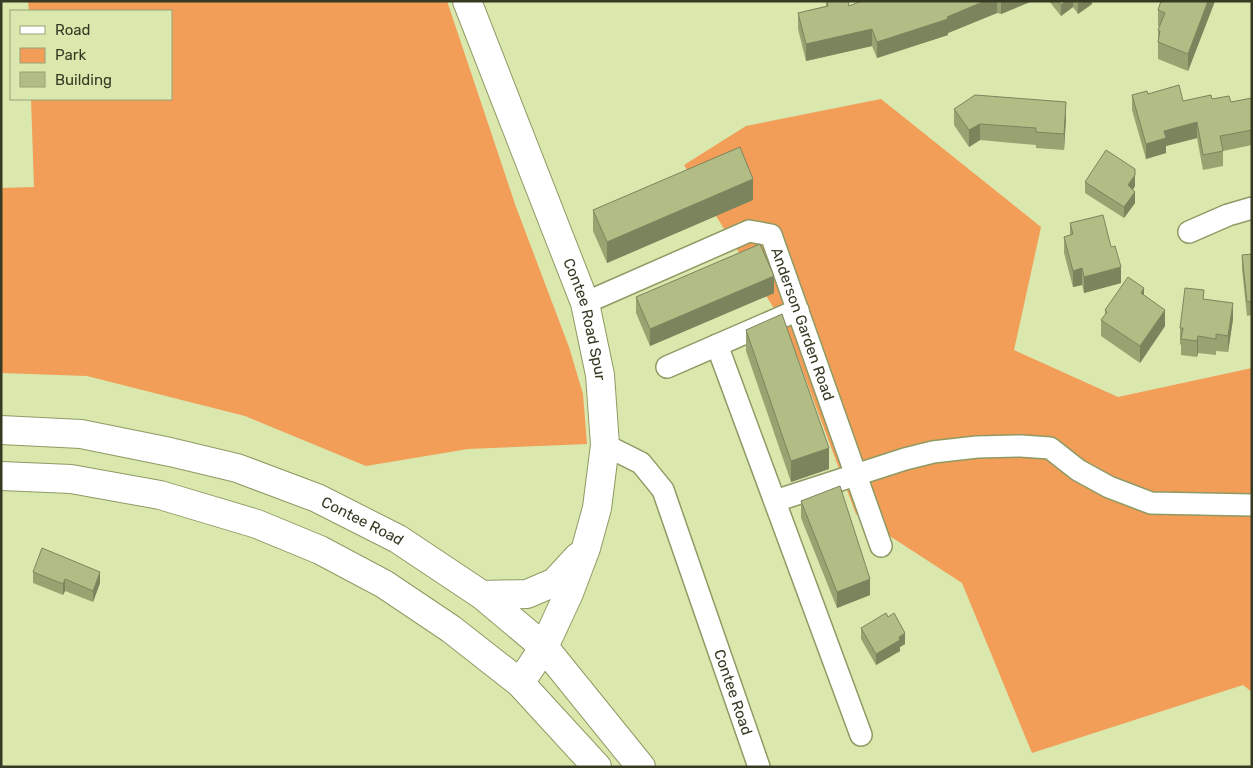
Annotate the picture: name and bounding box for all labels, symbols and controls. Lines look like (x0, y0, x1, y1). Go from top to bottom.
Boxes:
legend (10, 10, 172, 100)
text: Road (55, 21, 91, 39)
text: Park (55, 46, 86, 64)
text: Building (55, 71, 112, 89)
street label: Anderson Garden Road (767, 245, 838, 403)
street label: Contee Road Spur (559, 256, 609, 381)
street label: Contee Road (318, 493, 407, 549)
street label: Contee Road (710, 647, 756, 737)

